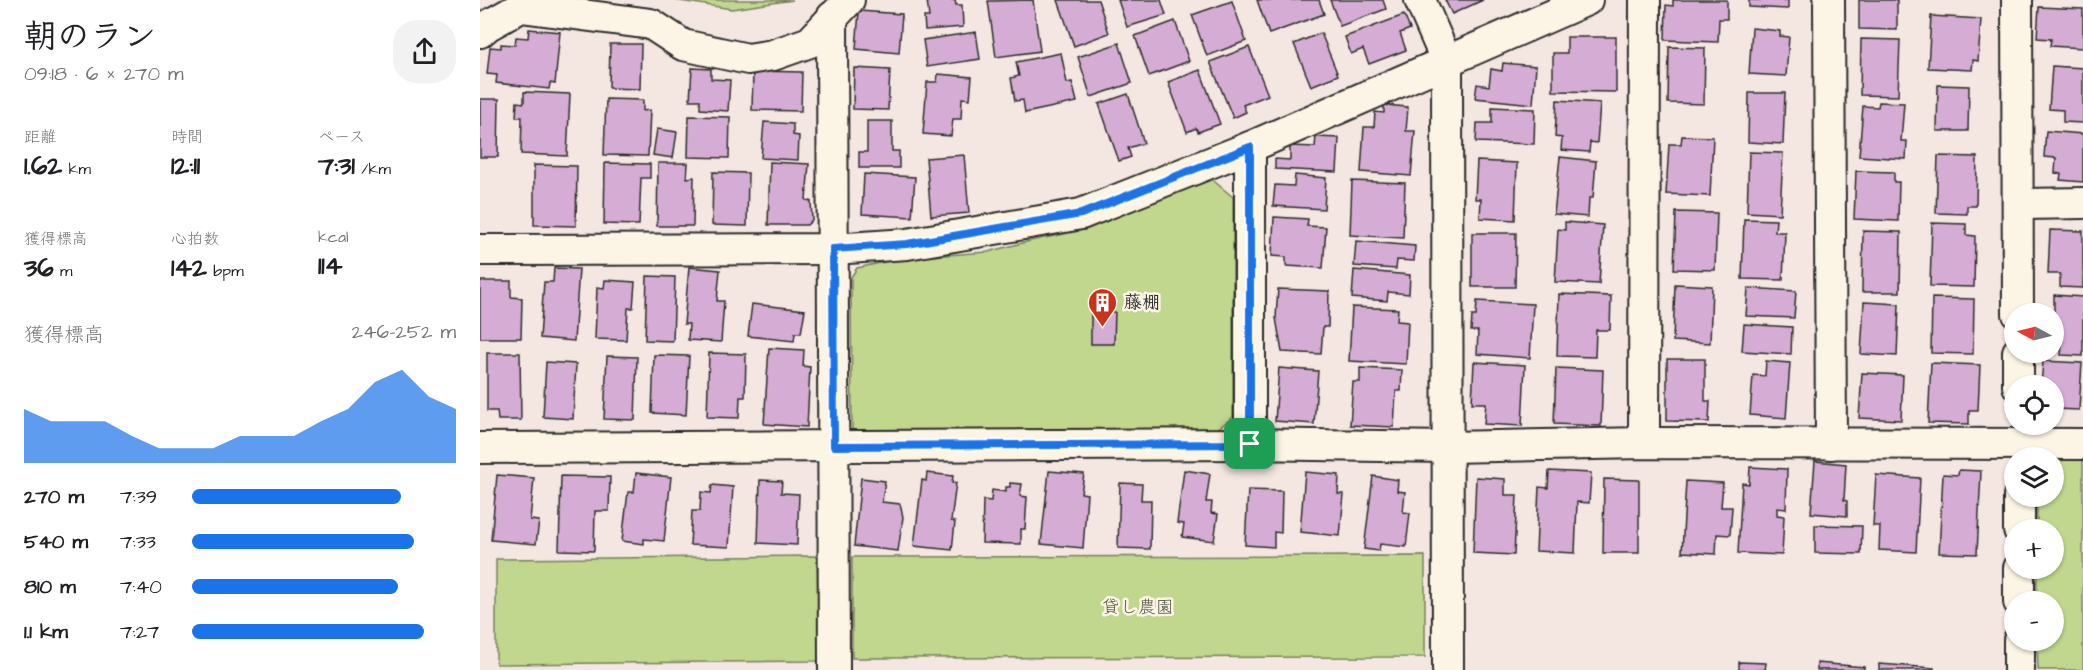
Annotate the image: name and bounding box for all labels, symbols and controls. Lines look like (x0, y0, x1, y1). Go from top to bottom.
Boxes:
text: 朝のラン (24, 14, 156, 60)
button: share (393, 20, 456, 83)
text: 09:18 · 6 × 270 m (24, 60, 184, 88)
text: 距離 (24, 126, 56, 148)
text: 時間 (171, 126, 203, 148)
text: ペース (318, 126, 365, 148)
text: 1.62 (24, 148, 62, 184)
text: 12:11 (171, 148, 200, 184)
text: 7:31 (318, 148, 355, 184)
text: km (62, 158, 91, 180)
text: /km (355, 158, 391, 180)
text: kcal (318, 226, 349, 248)
text: 獲得標高 (24, 228, 88, 250)
text: 心拍数 (171, 228, 219, 250)
text: 114 (318, 248, 342, 284)
text: 36 (24, 250, 54, 286)
text: 142 (171, 250, 207, 286)
text: m (54, 260, 72, 282)
text: bpm (207, 260, 244, 282)
building icon: 藤棚 (1087, 286, 1119, 328)
place label: 藤棚 (1124, 290, 1160, 315)
north arrow (2004, 303, 2064, 363)
map controls (2004, 303, 2064, 651)
text: 246–252 m (352, 318, 456, 346)
text: 獲得標高 (24, 321, 104, 349)
button: locate (2004, 375, 2064, 435)
pin (1224, 418, 1275, 469)
icon: arrive (1233, 427, 1266, 460)
button: layers (2004, 447, 2064, 507)
text: 270 m (24, 483, 84, 511)
text: 7:39 (120, 483, 157, 511)
button: + (2004, 519, 2064, 579)
text: 540 m (24, 528, 88, 556)
text: 7:33 (120, 528, 156, 556)
text: 810 m (24, 573, 76, 601)
text: 7:40 (120, 573, 162, 601)
button: − (2004, 591, 2064, 651)
park label: 貸し農園 (1102, 595, 1174, 620)
text: 1.1 km (24, 618, 68, 646)
text: 7:27 (120, 618, 159, 646)

